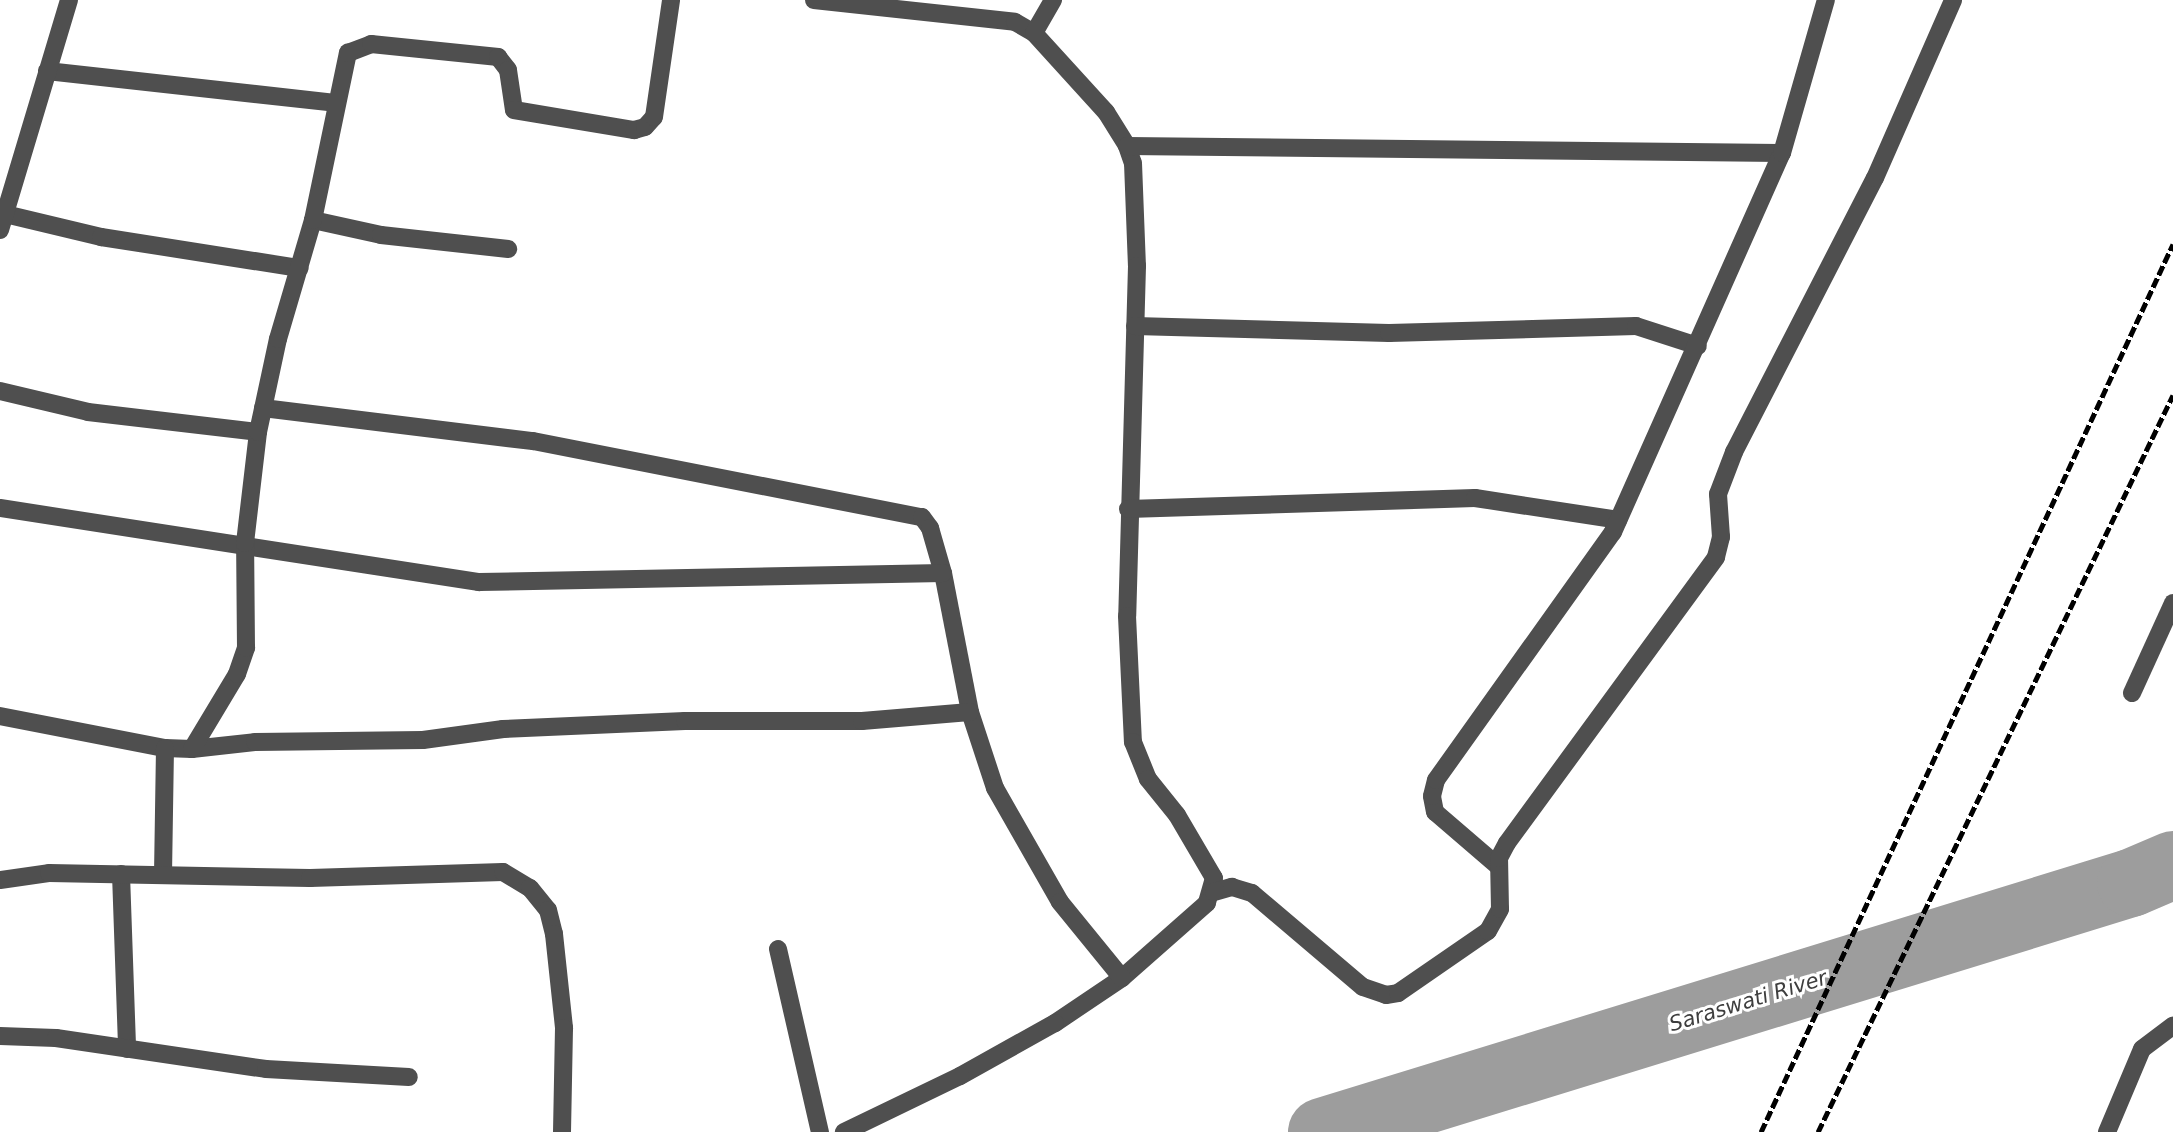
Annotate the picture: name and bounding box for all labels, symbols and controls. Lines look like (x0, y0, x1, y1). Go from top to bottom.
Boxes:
water label: Saraswati River (1666, 965, 1830, 1037)

